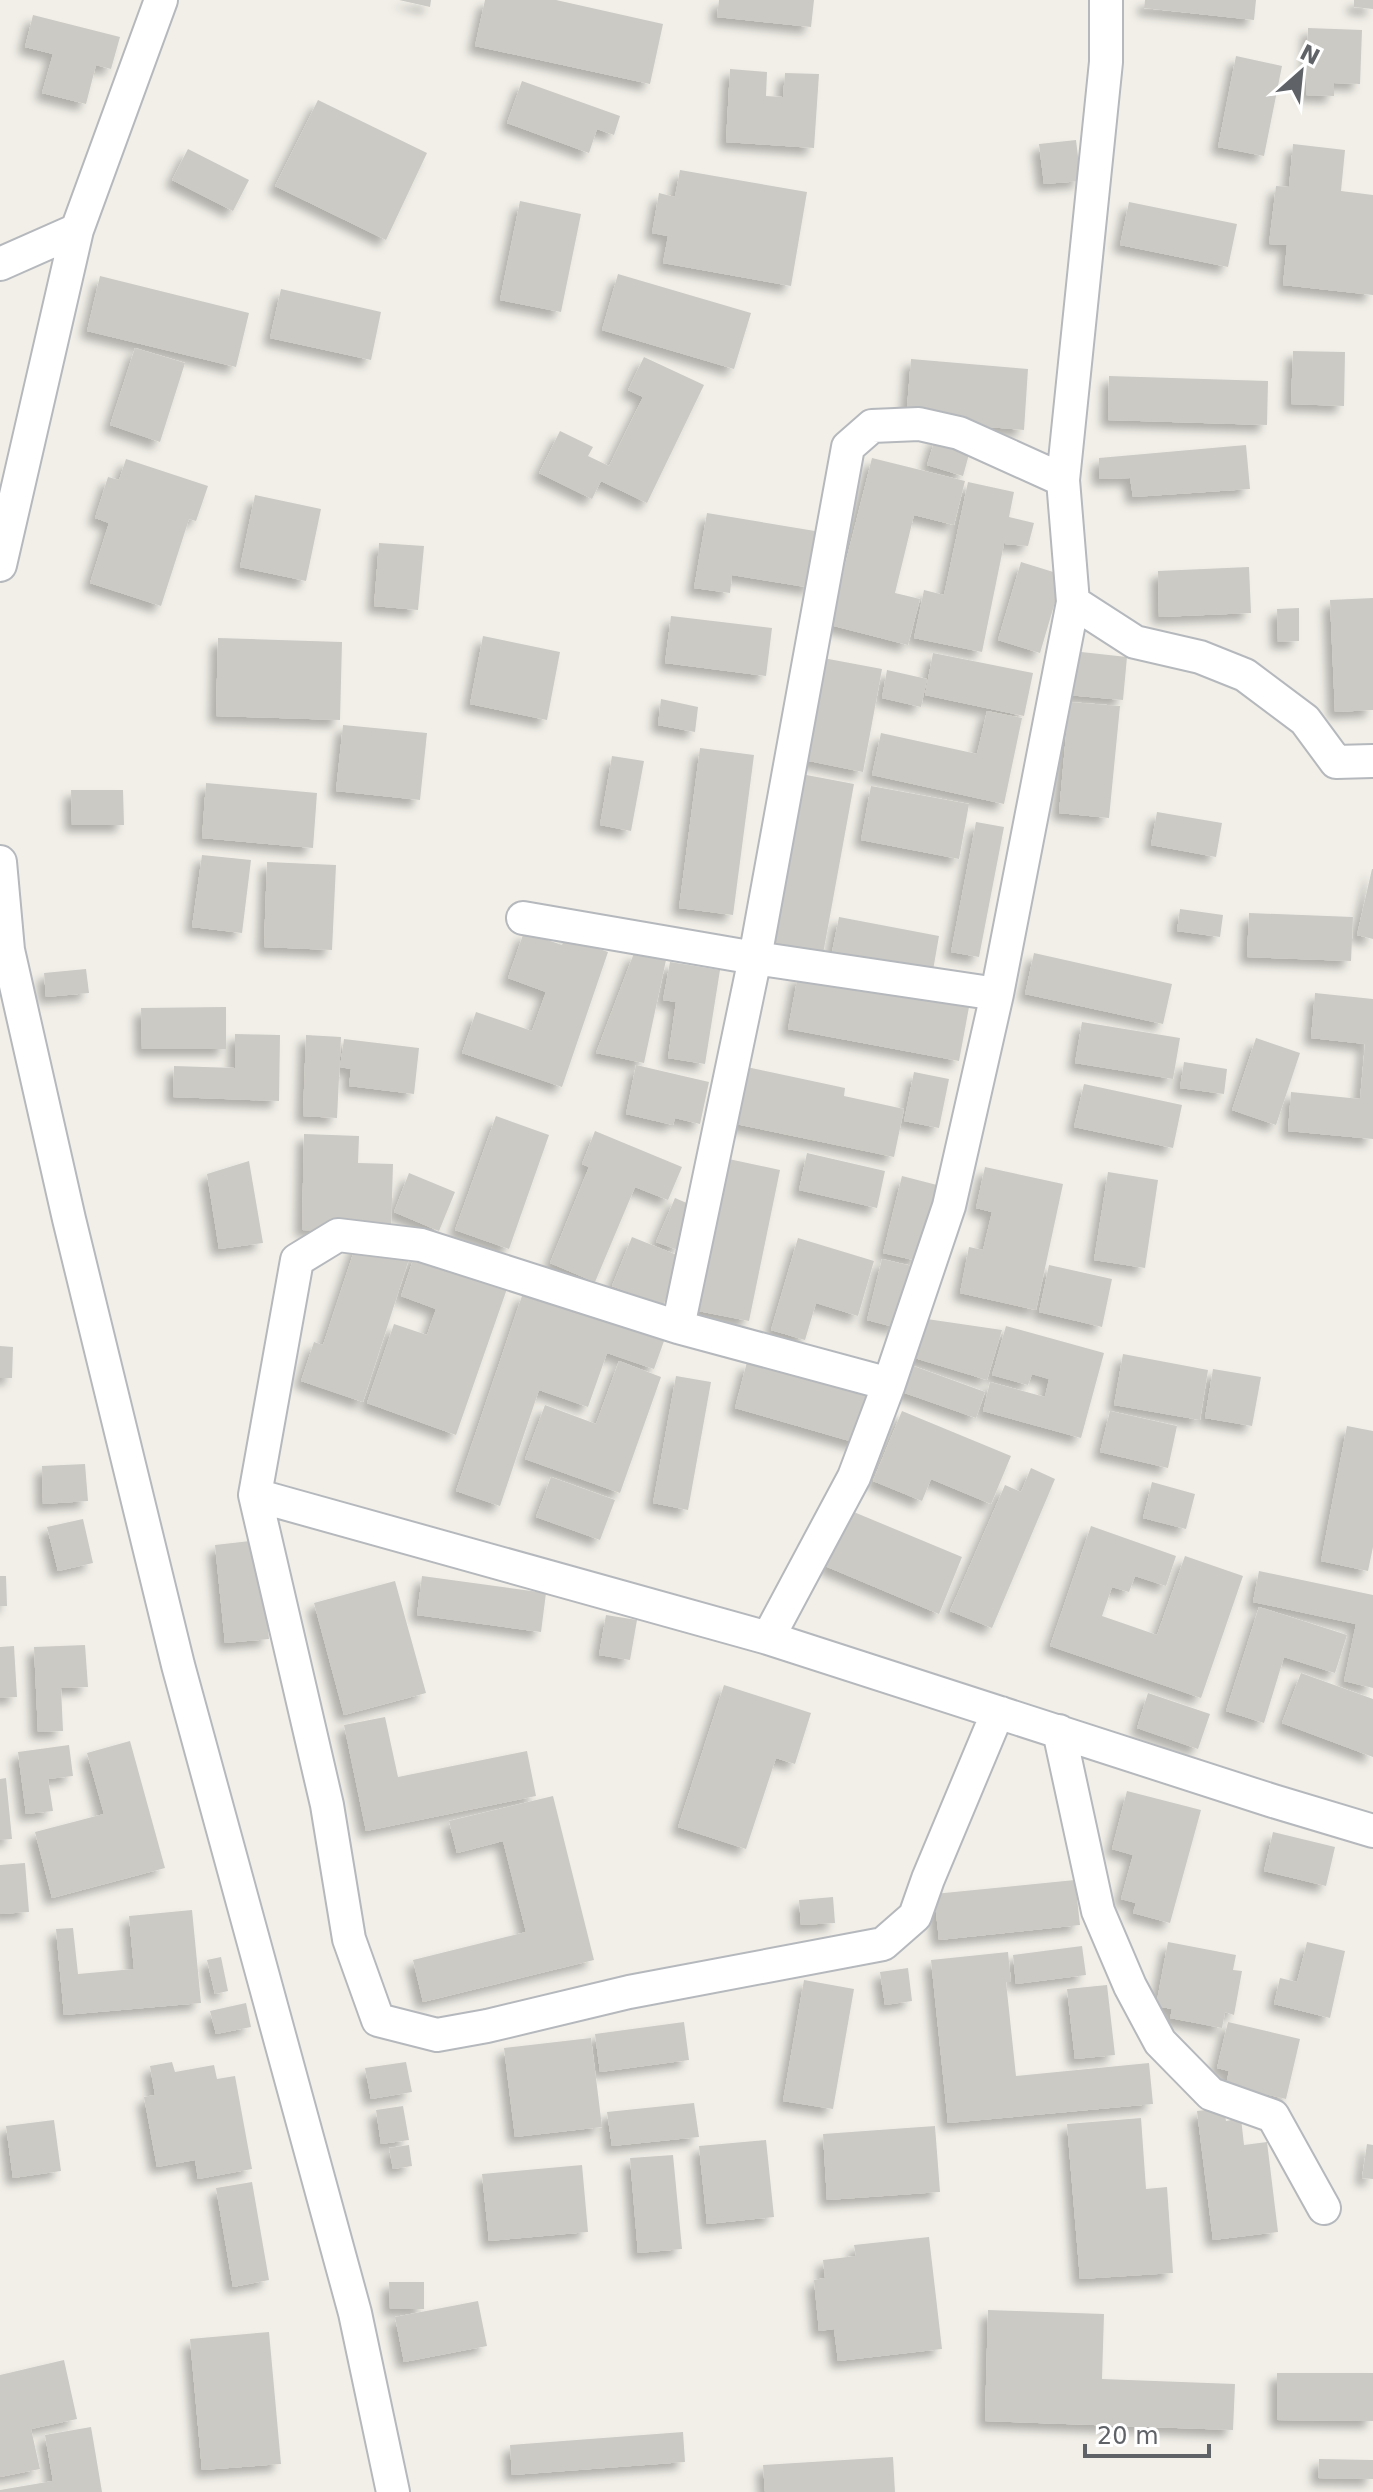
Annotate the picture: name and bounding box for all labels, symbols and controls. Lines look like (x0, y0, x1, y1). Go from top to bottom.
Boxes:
north arrow (1261, 32, 1341, 112)
text: N (1296, 39, 1324, 70)
scale bar (1085, 2408, 1209, 2458)
text: 20 m (1097, 2422, 1159, 2450)

